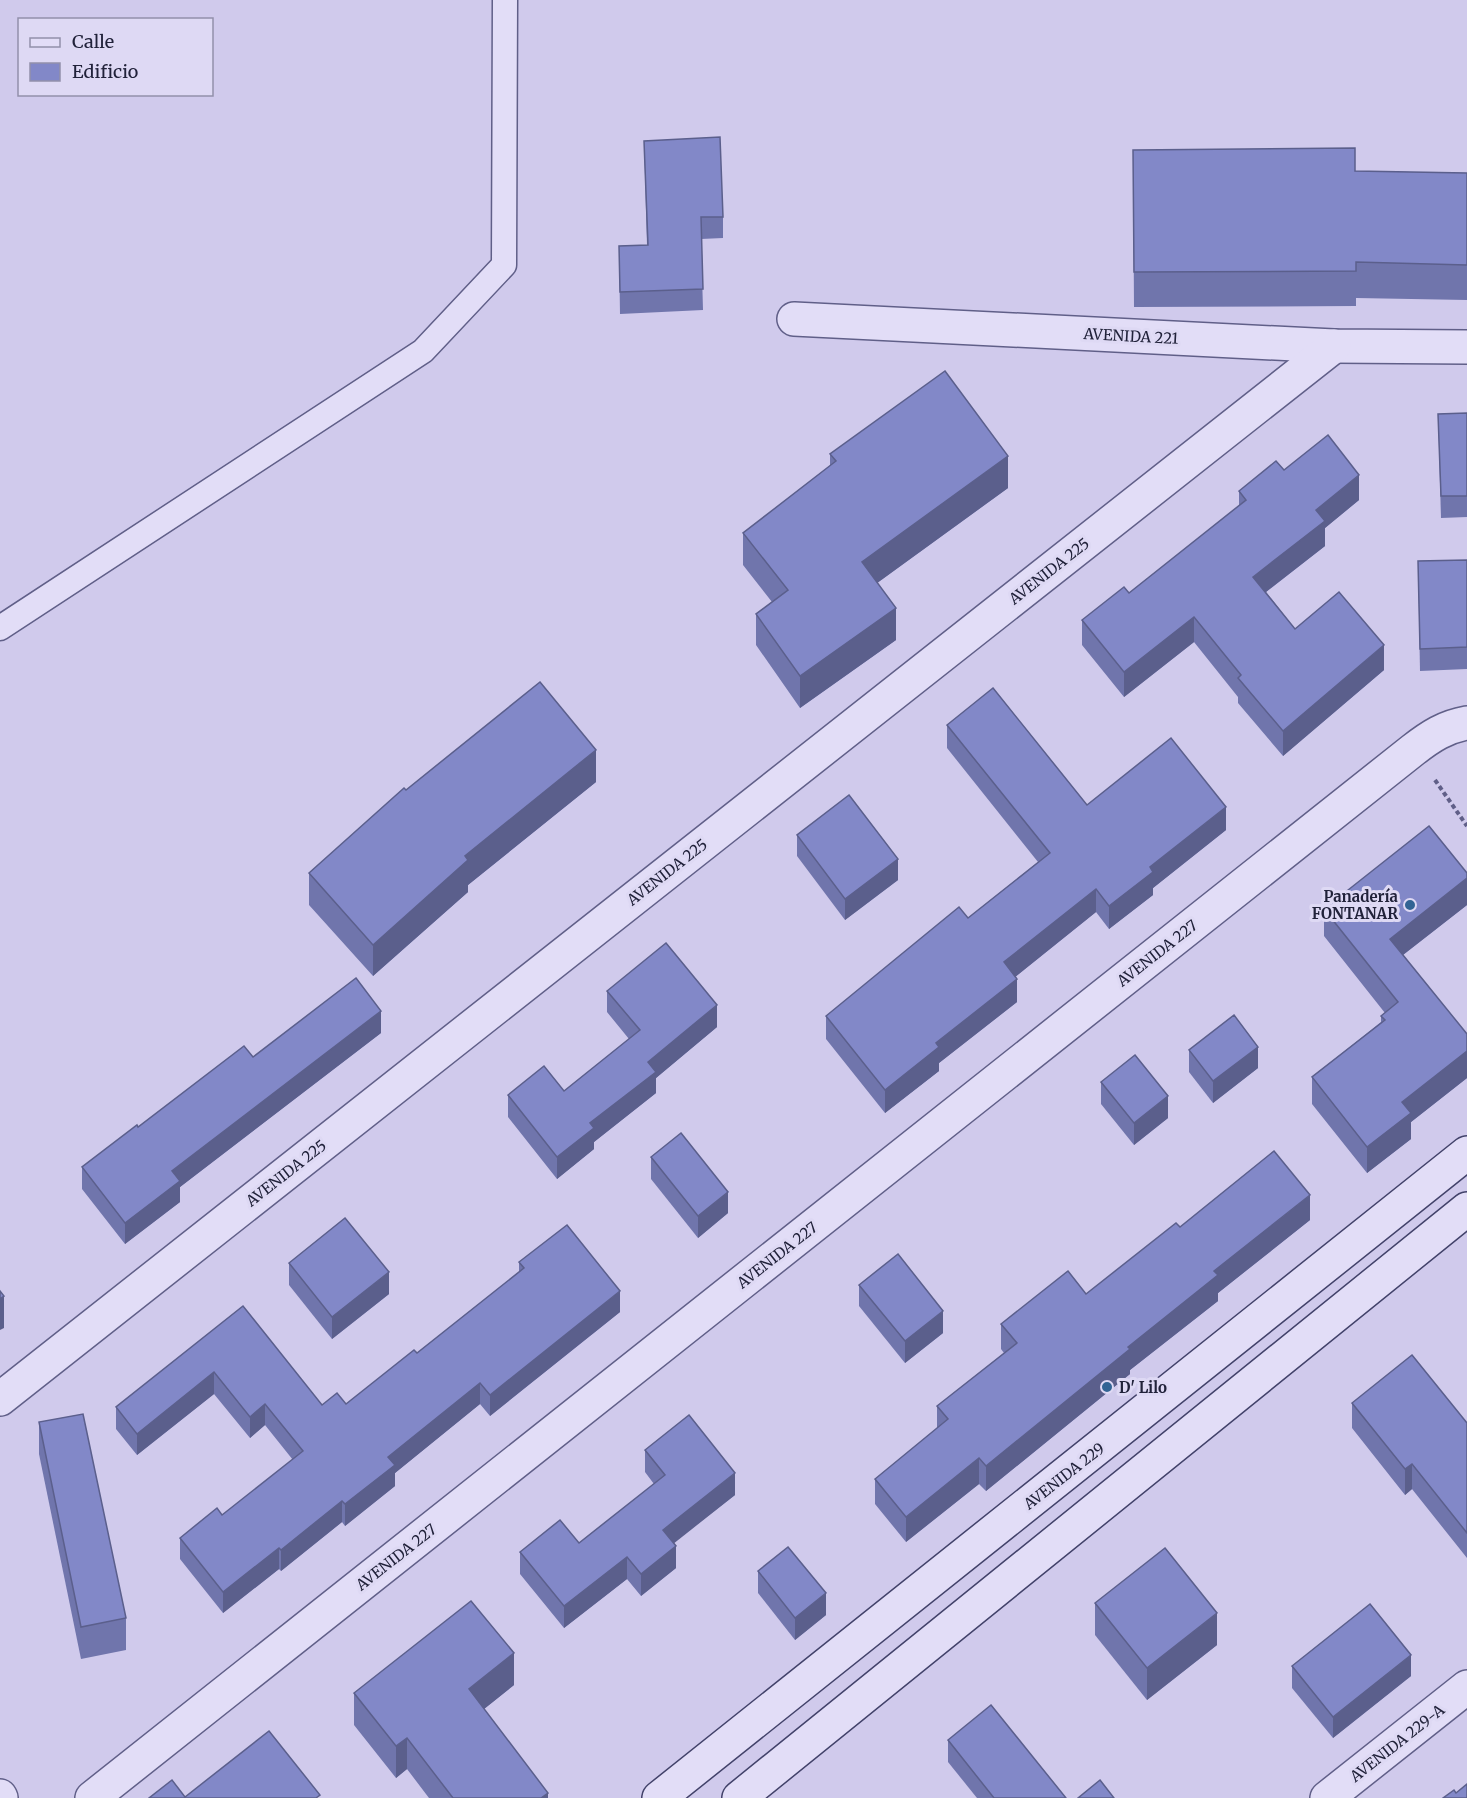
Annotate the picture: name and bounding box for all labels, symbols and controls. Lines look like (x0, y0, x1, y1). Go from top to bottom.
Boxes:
legend (18, 18, 213, 96)
text: Calle (72, 30, 114, 53)
text: Edificio (72, 60, 138, 83)
street label: AVENIDA 221 (1082, 324, 1179, 348)
street label: AVENIDA 225 (1004, 534, 1093, 609)
street label: AVENIDA 225 (622, 835, 711, 910)
place label: Panadería FONTANAR (1312, 887, 1399, 923)
marker: Panadería FONTANAR (1403, 898, 1417, 912)
street label: AVENIDA 227 (1112, 915, 1201, 991)
street label: AVENIDA 225 (241, 1136, 330, 1211)
street label: AVENIDA 227 (732, 1217, 821, 1293)
place label: D' Lilo (1119, 1378, 1167, 1397)
marker: D' Lilo (1100, 1380, 1114, 1394)
street label: AVENIDA 229 (1019, 1439, 1108, 1514)
street label: AVENIDA 227 (351, 1519, 440, 1595)
street label: AVENIDA 229-A (1345, 1700, 1448, 1786)

